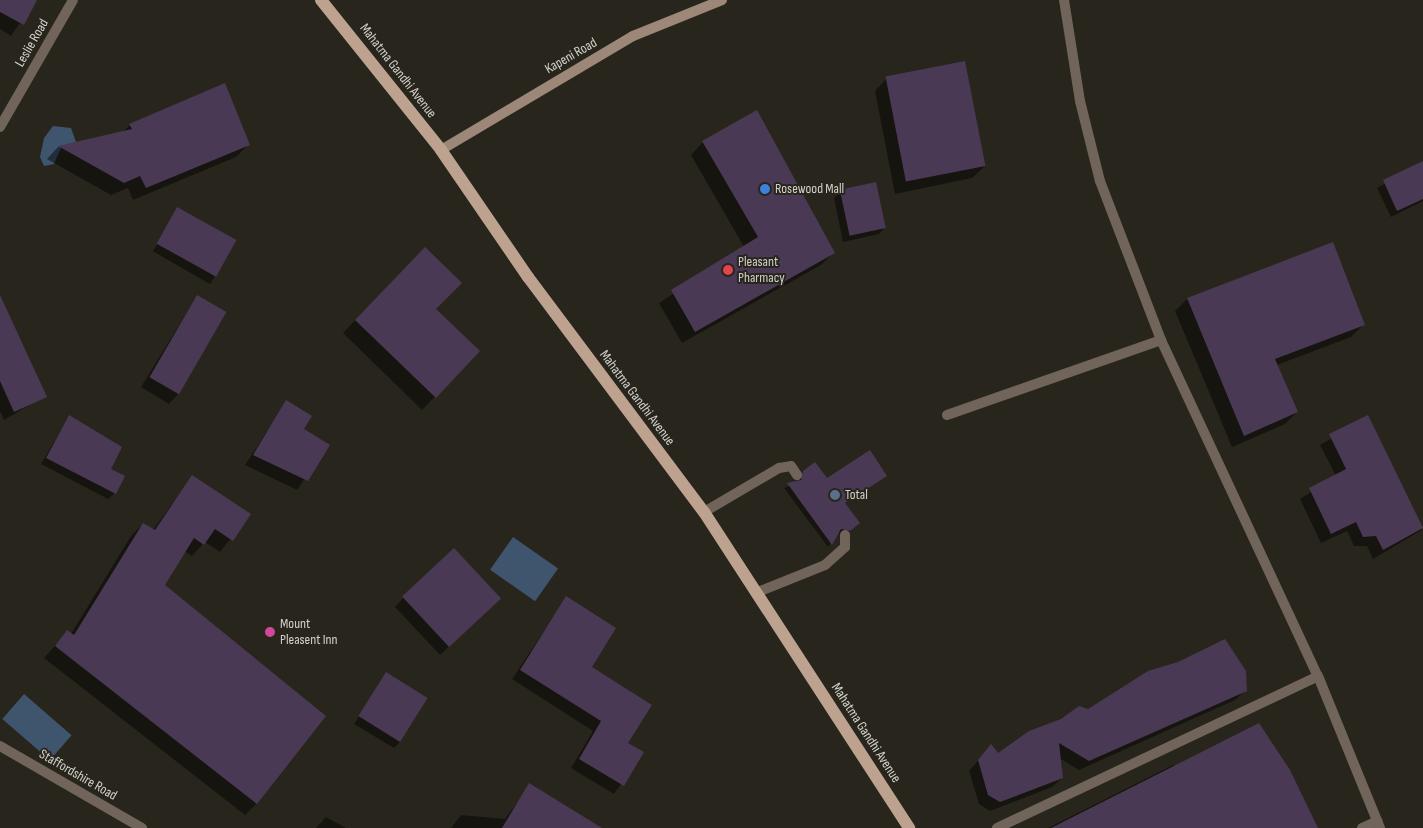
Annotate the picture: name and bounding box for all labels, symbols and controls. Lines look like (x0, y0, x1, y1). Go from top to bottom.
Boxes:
street label: Leslie Road (12, 16, 52, 70)
street label: Mahatma Gandhi Avenue (356, 20, 440, 122)
street label: Kapeni Road (542, 34, 600, 78)
place label: Rosewood Mall (775, 181, 844, 197)
marker: Rosewood Mall (759, 183, 771, 195)
place label: Pleasant Pharmacy (738, 254, 785, 286)
marker: Pleasant Pharmacy (722, 264, 734, 276)
street label: Mahatma Gandhi Avenue (596, 347, 678, 449)
place label: Total (845, 487, 868, 503)
marker: Total (829, 489, 841, 501)
place label: Mount Pleasent Inn (280, 616, 338, 648)
marker: Mount Pleasent Inn (264, 626, 276, 638)
street label: Mahatma Gandhi Avenue (828, 680, 904, 786)
street label: Staffordshire Road (36, 746, 120, 804)

